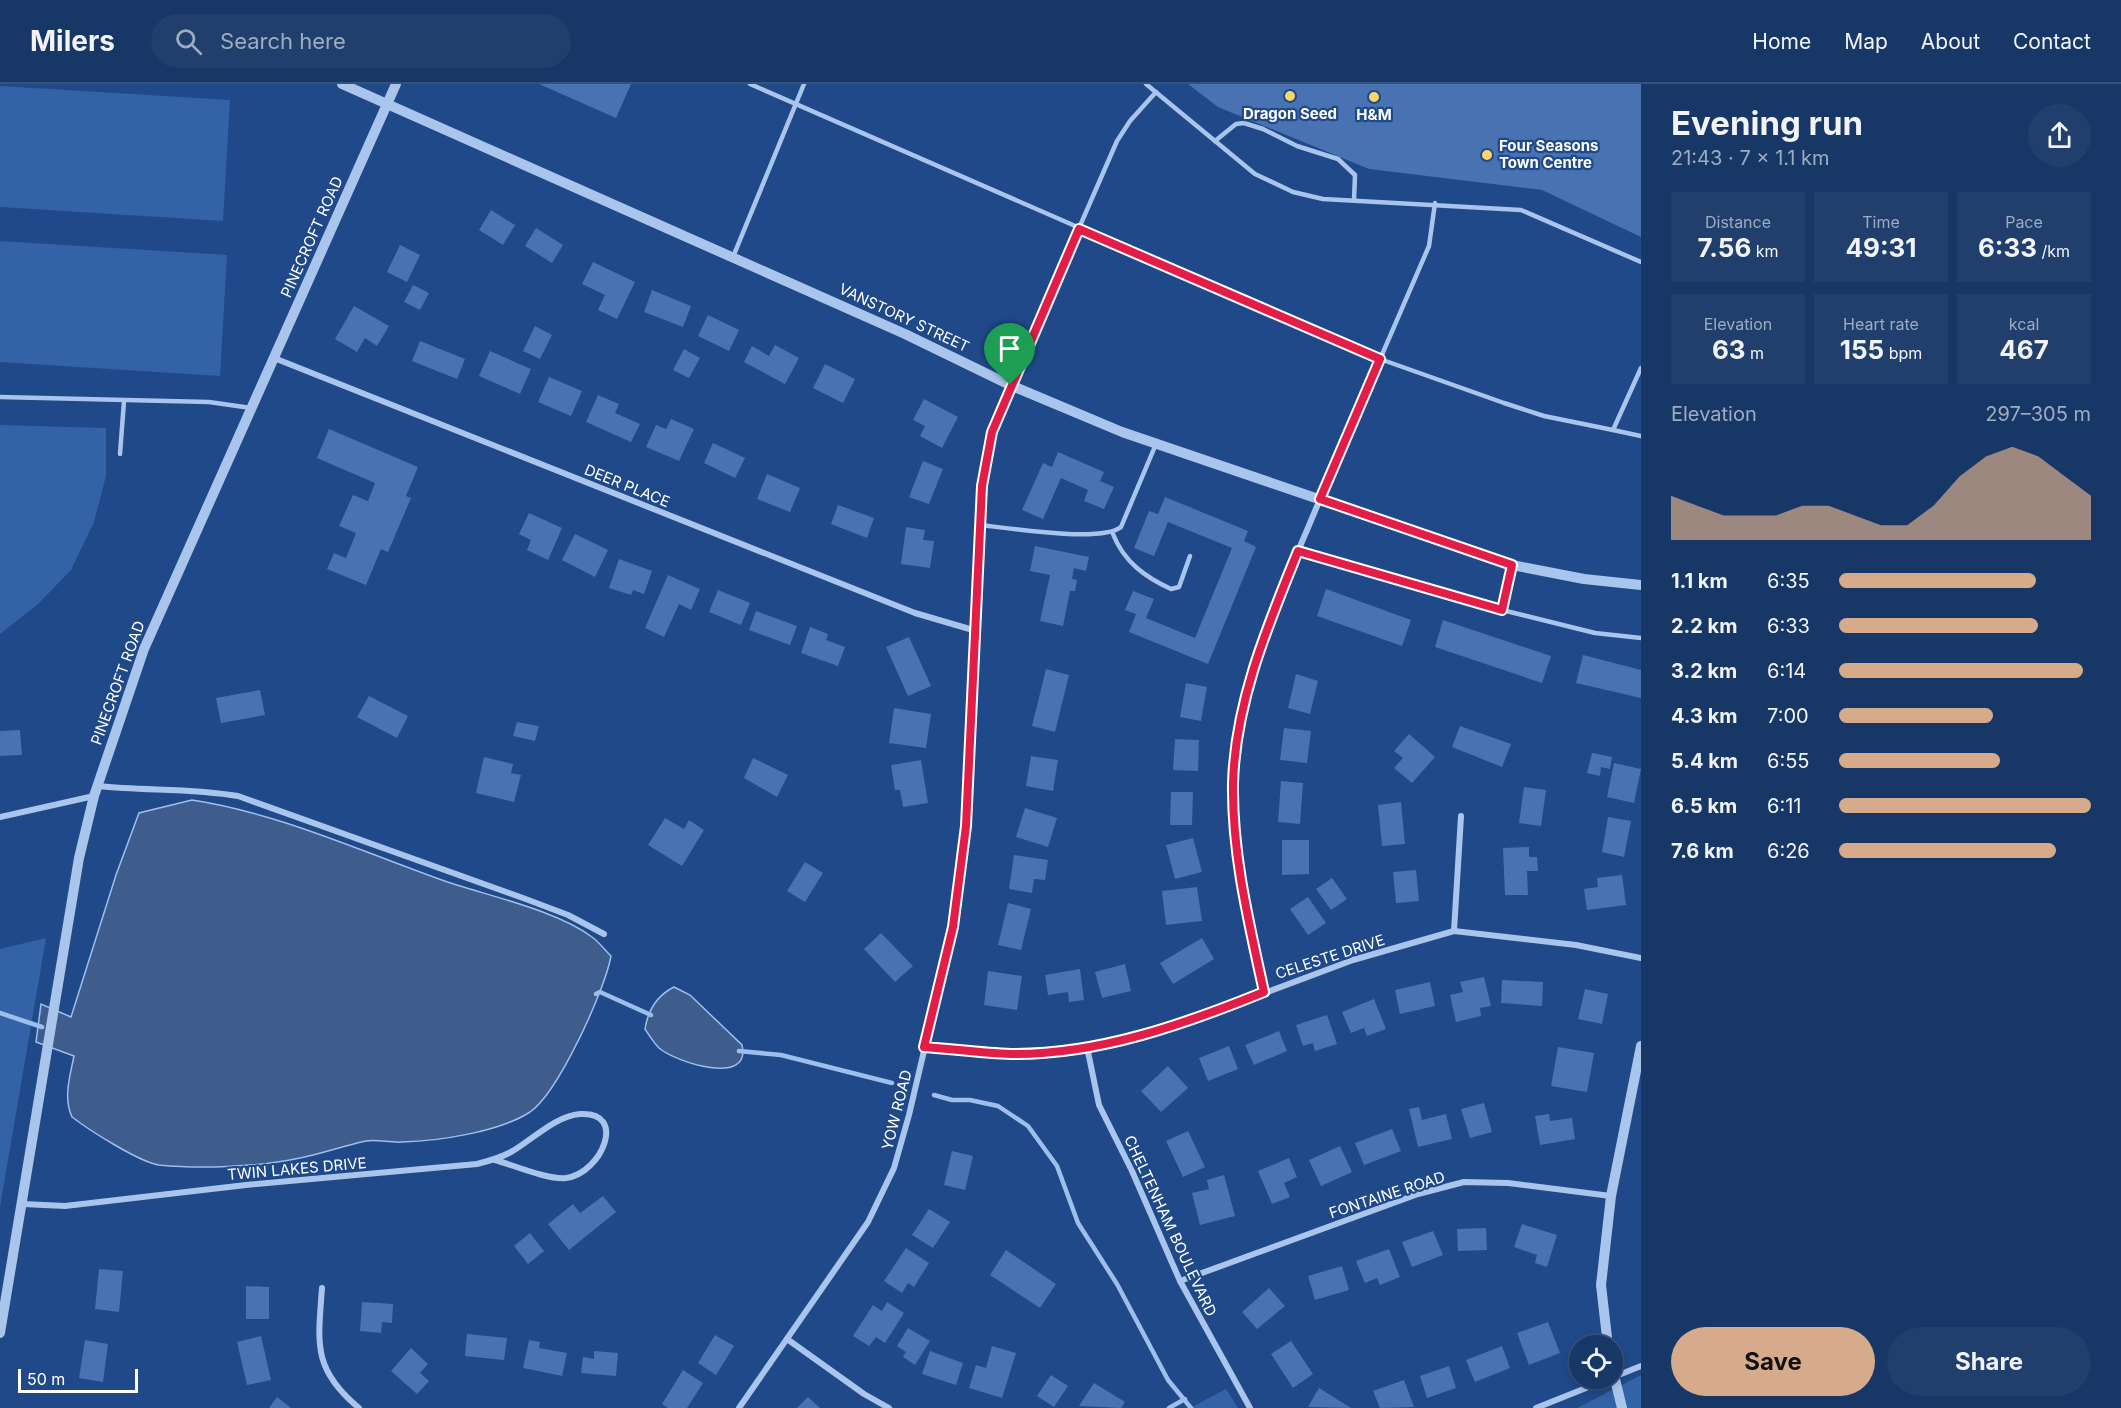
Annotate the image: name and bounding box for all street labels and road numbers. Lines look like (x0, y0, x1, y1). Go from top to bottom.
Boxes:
street label: PINECROFT ROAD (276, 173, 347, 300)
street label: VANSTORY STREET (836, 279, 972, 356)
street label: DEER PLACE (582, 460, 673, 511)
street label: PINECROFT ROAD (86, 618, 149, 747)
street label: CELESTE DRIVE (1273, 930, 1387, 983)
street label: YOW ROAD (877, 1068, 916, 1152)
street label: CHELTENHAM BOULEVARD (1120, 1132, 1221, 1319)
street label: TWIN LAKES DRIVE (227, 1153, 367, 1184)
street label: FONTAINE ROAD (1326, 1167, 1447, 1222)

